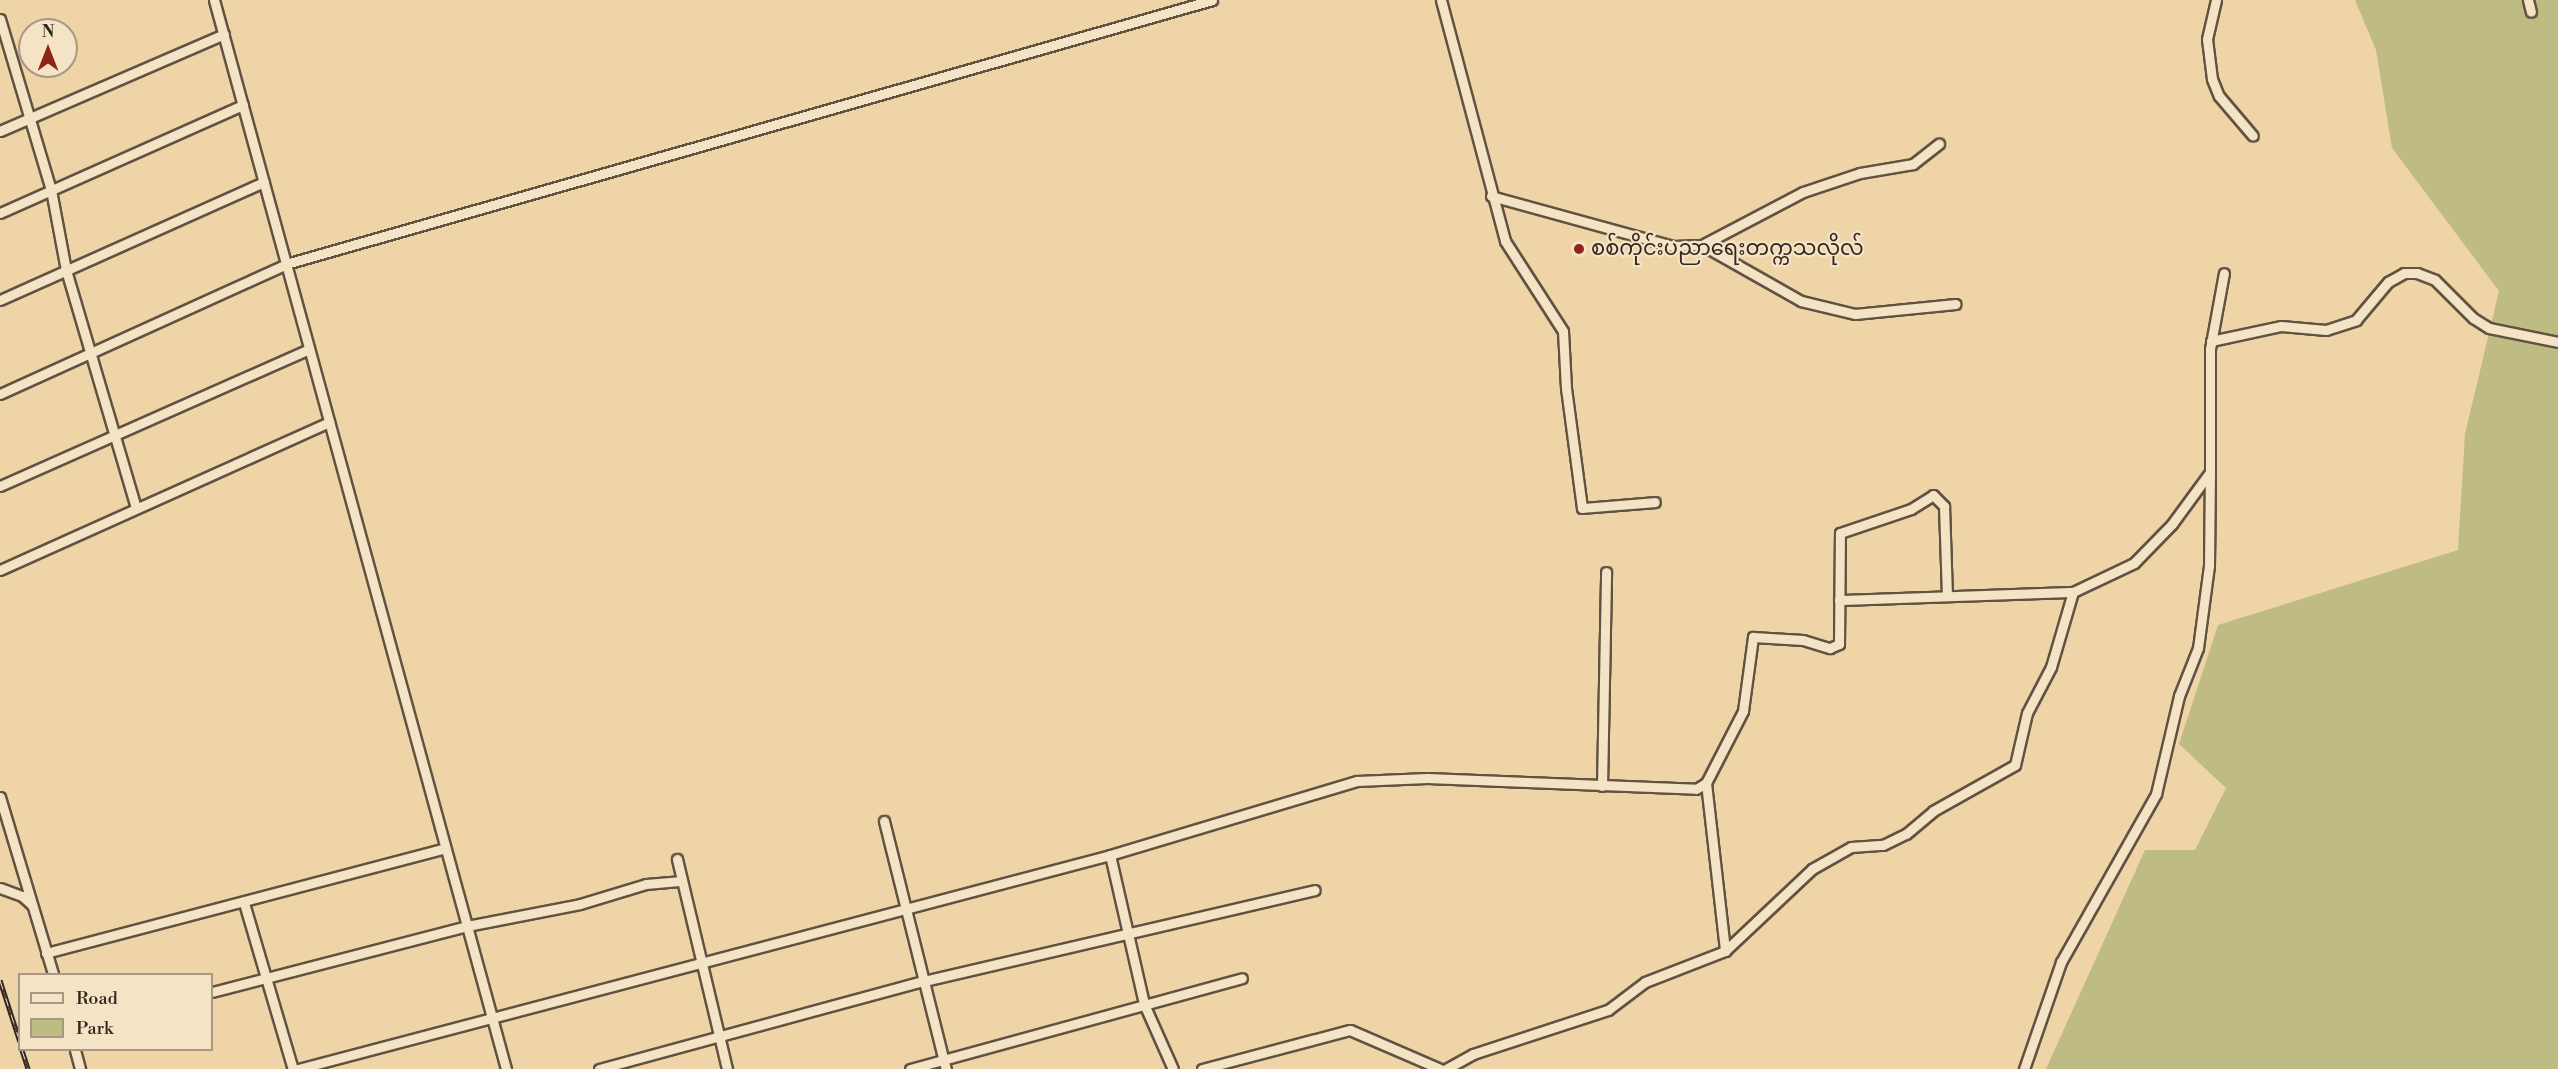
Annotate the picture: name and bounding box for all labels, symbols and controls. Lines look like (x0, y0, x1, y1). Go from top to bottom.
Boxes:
north arrow (18, 18, 78, 78)
text: N (42, 22, 54, 42)
place label: စစ်ကိုင်းပညာရေးတက္ကသလိုလ် (1591, 236, 1864, 262)
marker: စစ်ကိုင်းပညာရေးတက္ကသလိုလ် (1572, 242, 1586, 256)
legend (18, 973, 213, 1051)
text: Road (76, 987, 118, 1010)
text: Park (76, 1017, 113, 1040)

